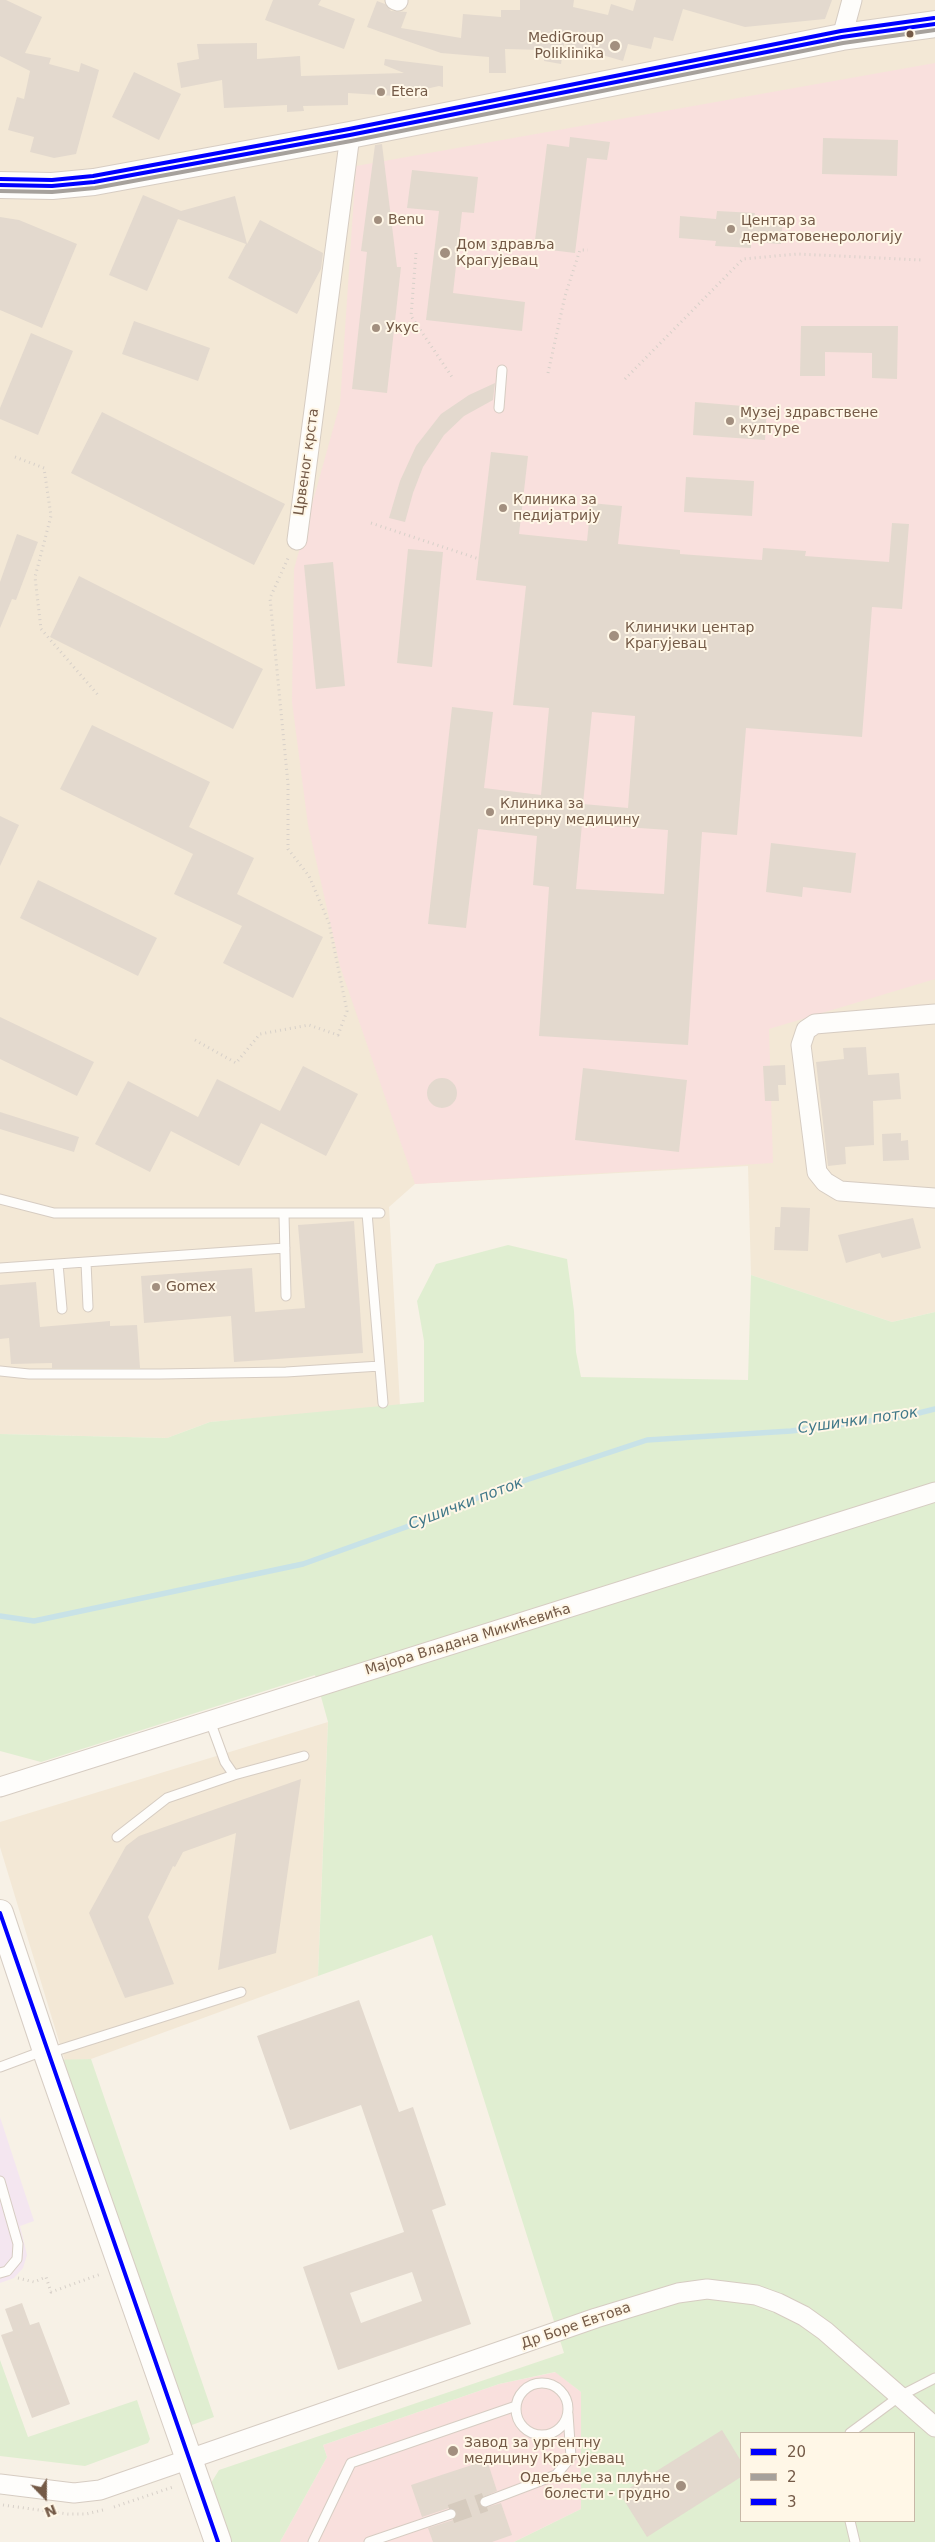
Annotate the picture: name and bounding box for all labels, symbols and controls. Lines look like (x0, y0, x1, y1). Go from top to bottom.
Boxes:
unlabelled marker (905, 29, 915, 39)
place label: MediGroup Poliklinika (528, 30, 604, 62)
marker: MediGroup Poliklinika (608, 39, 622, 53)
place label: Etera (391, 84, 428, 100)
marker: Etera (375, 86, 387, 98)
place label: Benu (388, 212, 424, 228)
place label: Центар за дерматовенерологију (741, 213, 902, 246)
marker: Benu (372, 214, 384, 226)
marker: Центар за дерматовенерологију (725, 223, 737, 235)
place label: Дом здравља Крагујевац (456, 237, 555, 270)
marker: Дом здравља Крагујевац (438, 246, 452, 260)
place label: Укус (386, 320, 419, 336)
marker: Укус (370, 322, 382, 334)
place label: Музеј здравствене културе (740, 405, 878, 438)
street label: Црвеног крста (291, 407, 323, 517)
marker: Музеј здравствене културе (724, 415, 736, 427)
place label: Клиника за педијатрију (513, 492, 600, 524)
marker: Клиника за педијатрију (497, 502, 509, 514)
place label: Клинички центар Крагујевац (625, 620, 754, 652)
marker: Клинички центар Крагујевац (607, 629, 621, 643)
place label: Клиника за интерну медицину (500, 796, 640, 829)
marker: Клиника за интерну медицину (484, 806, 496, 818)
place label: Gomex (166, 1279, 216, 1295)
marker: Gomex (150, 1281, 162, 1293)
water label: Сушички поток (797, 1404, 919, 1438)
water label: Сушички поток (406, 1474, 526, 1534)
street label: Мајора Владана Микићевића (363, 1601, 573, 1679)
street label: Др Боре Евтова (519, 2299, 633, 2353)
legend (740, 2432, 915, 2522)
place label: Завод за ургентну медицину Крагујевац (464, 2435, 624, 2468)
text: 20 (787, 2443, 806, 2461)
marker: Завод за ургентну медицину Крагујевац (446, 2444, 460, 2458)
text: 2 (787, 2468, 797, 2486)
place label: Одељење за плућне болести - грудно (520, 2470, 670, 2502)
north arrow (20, 2472, 70, 2522)
marker: Одељење за плућне болести - грудно (674, 2479, 688, 2493)
text: 3 (787, 2493, 797, 2511)
text: N (42, 2501, 59, 2521)

